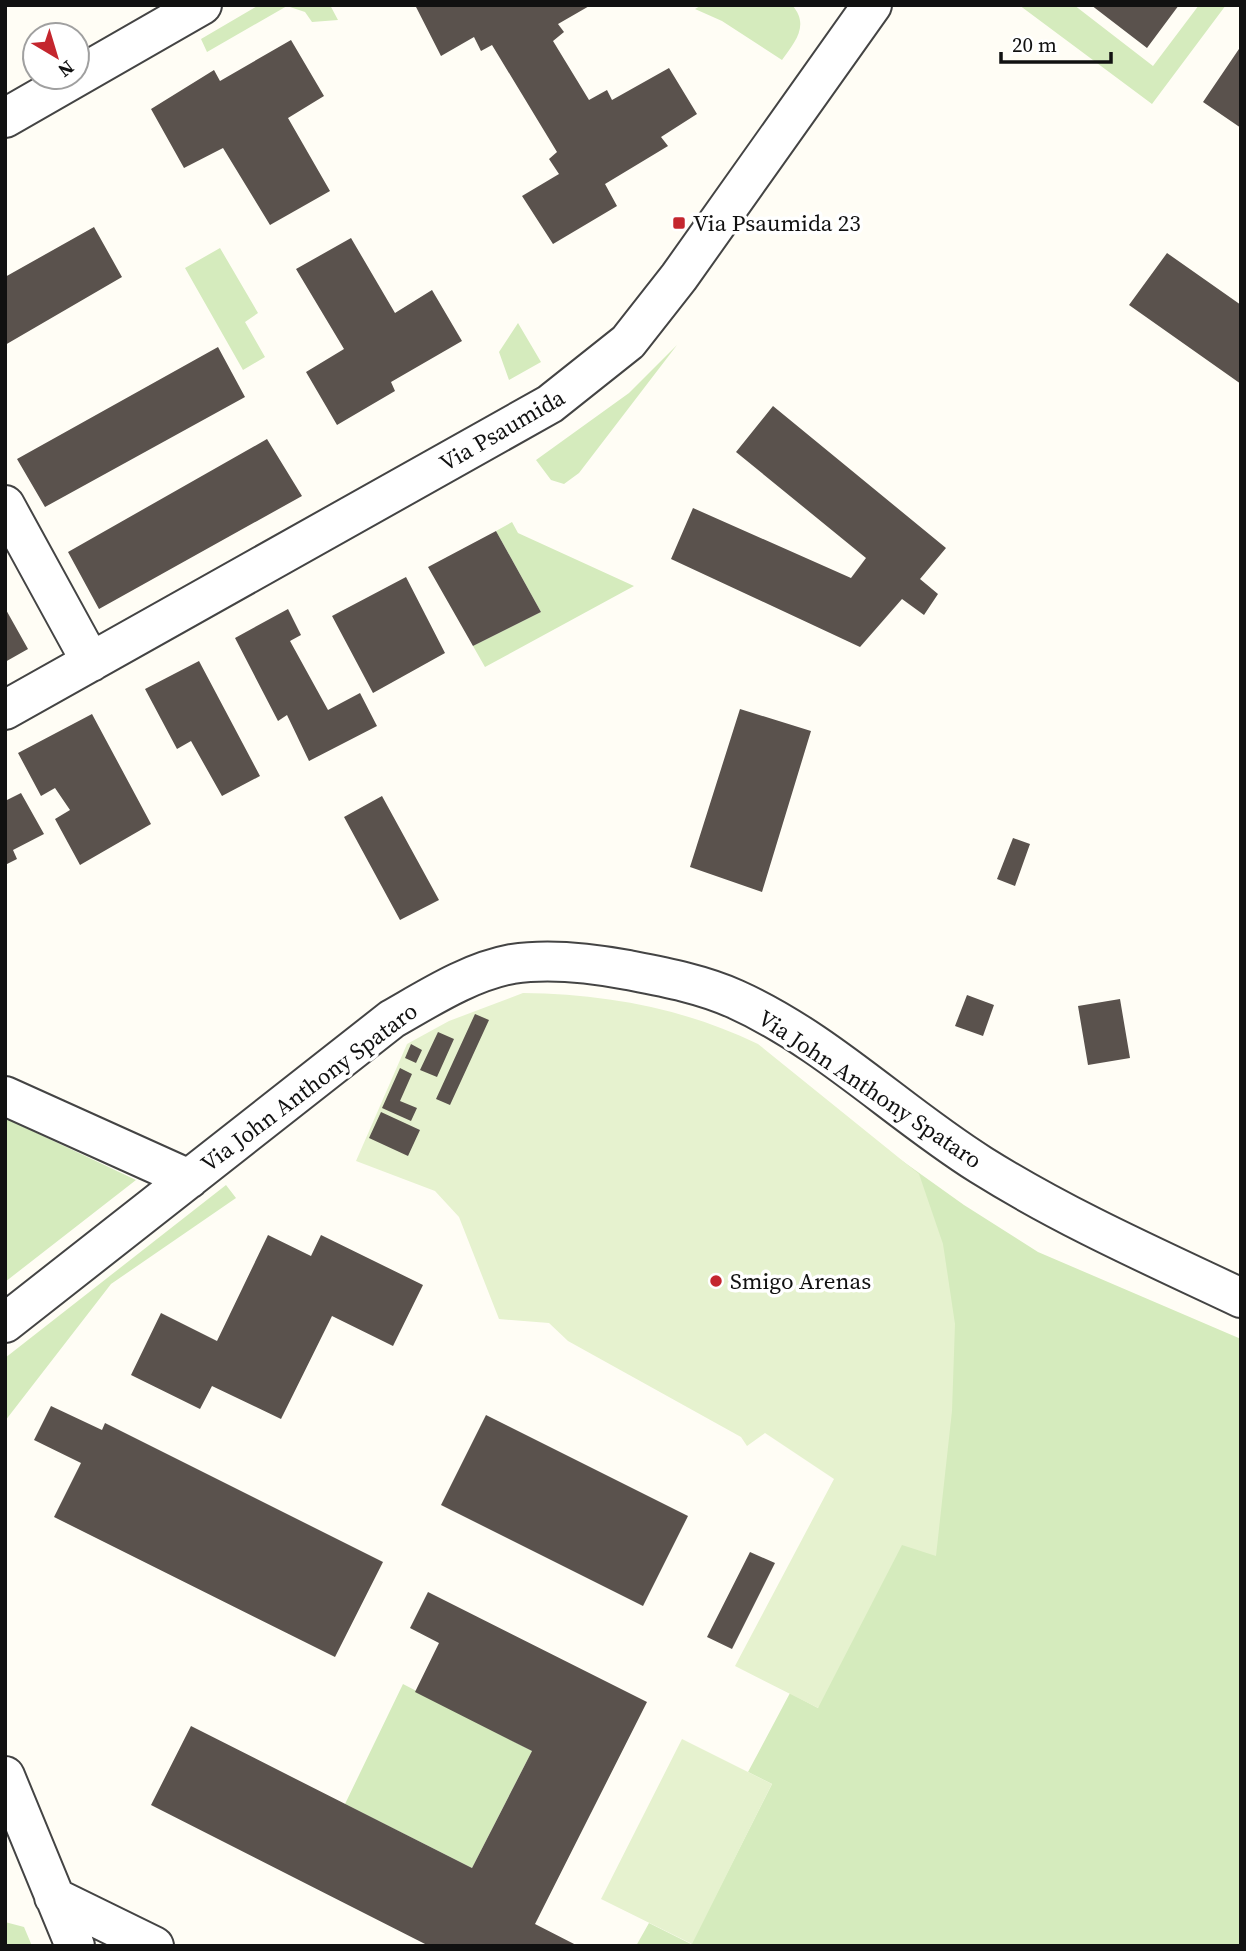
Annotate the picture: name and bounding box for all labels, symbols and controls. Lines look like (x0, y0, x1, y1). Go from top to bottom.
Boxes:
north arrow (21, 21, 91, 91)
scale bar (1001, 21, 1111, 65)
text: 20 m (1012, 30, 1057, 59)
text: N (53, 55, 80, 84)
place label: Via Psaumida 23 (693, 207, 861, 239)
marker: Via Psaumida 23 (671, 215, 687, 231)
street label: Via Psaumida (434, 381, 571, 479)
street label: Via John Anthony Spataro (194, 995, 424, 1179)
street label: Via John Anthony Spataro (752, 1002, 988, 1176)
place label: Smigo Arenas (730, 1265, 871, 1297)
marker: Smigo Arenas (708, 1273, 724, 1289)

